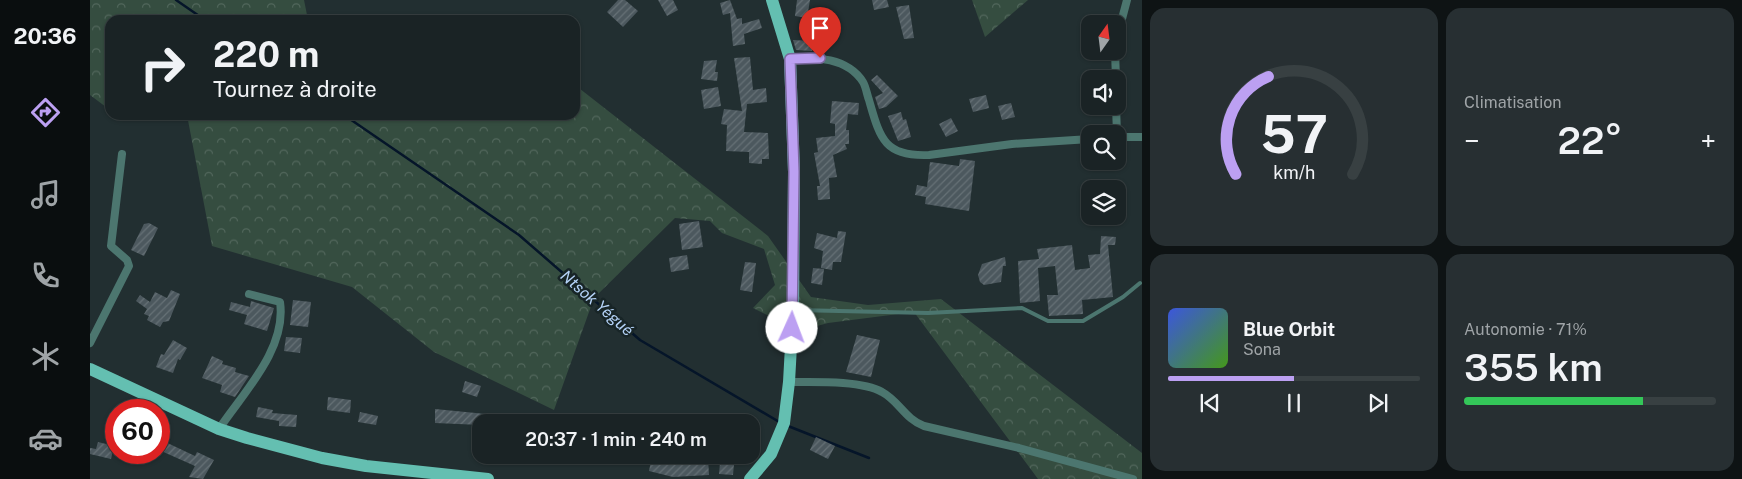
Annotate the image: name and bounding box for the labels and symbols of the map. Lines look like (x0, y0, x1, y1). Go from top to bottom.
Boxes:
pin (799, 7, 841, 58)
north arrow (1081, 15, 1126, 60)
water label: Ntsok Yégué (557, 266, 638, 340)
position arrow (765, 301, 817, 353)
speed limit sign: 60 (105, 399, 170, 464)

